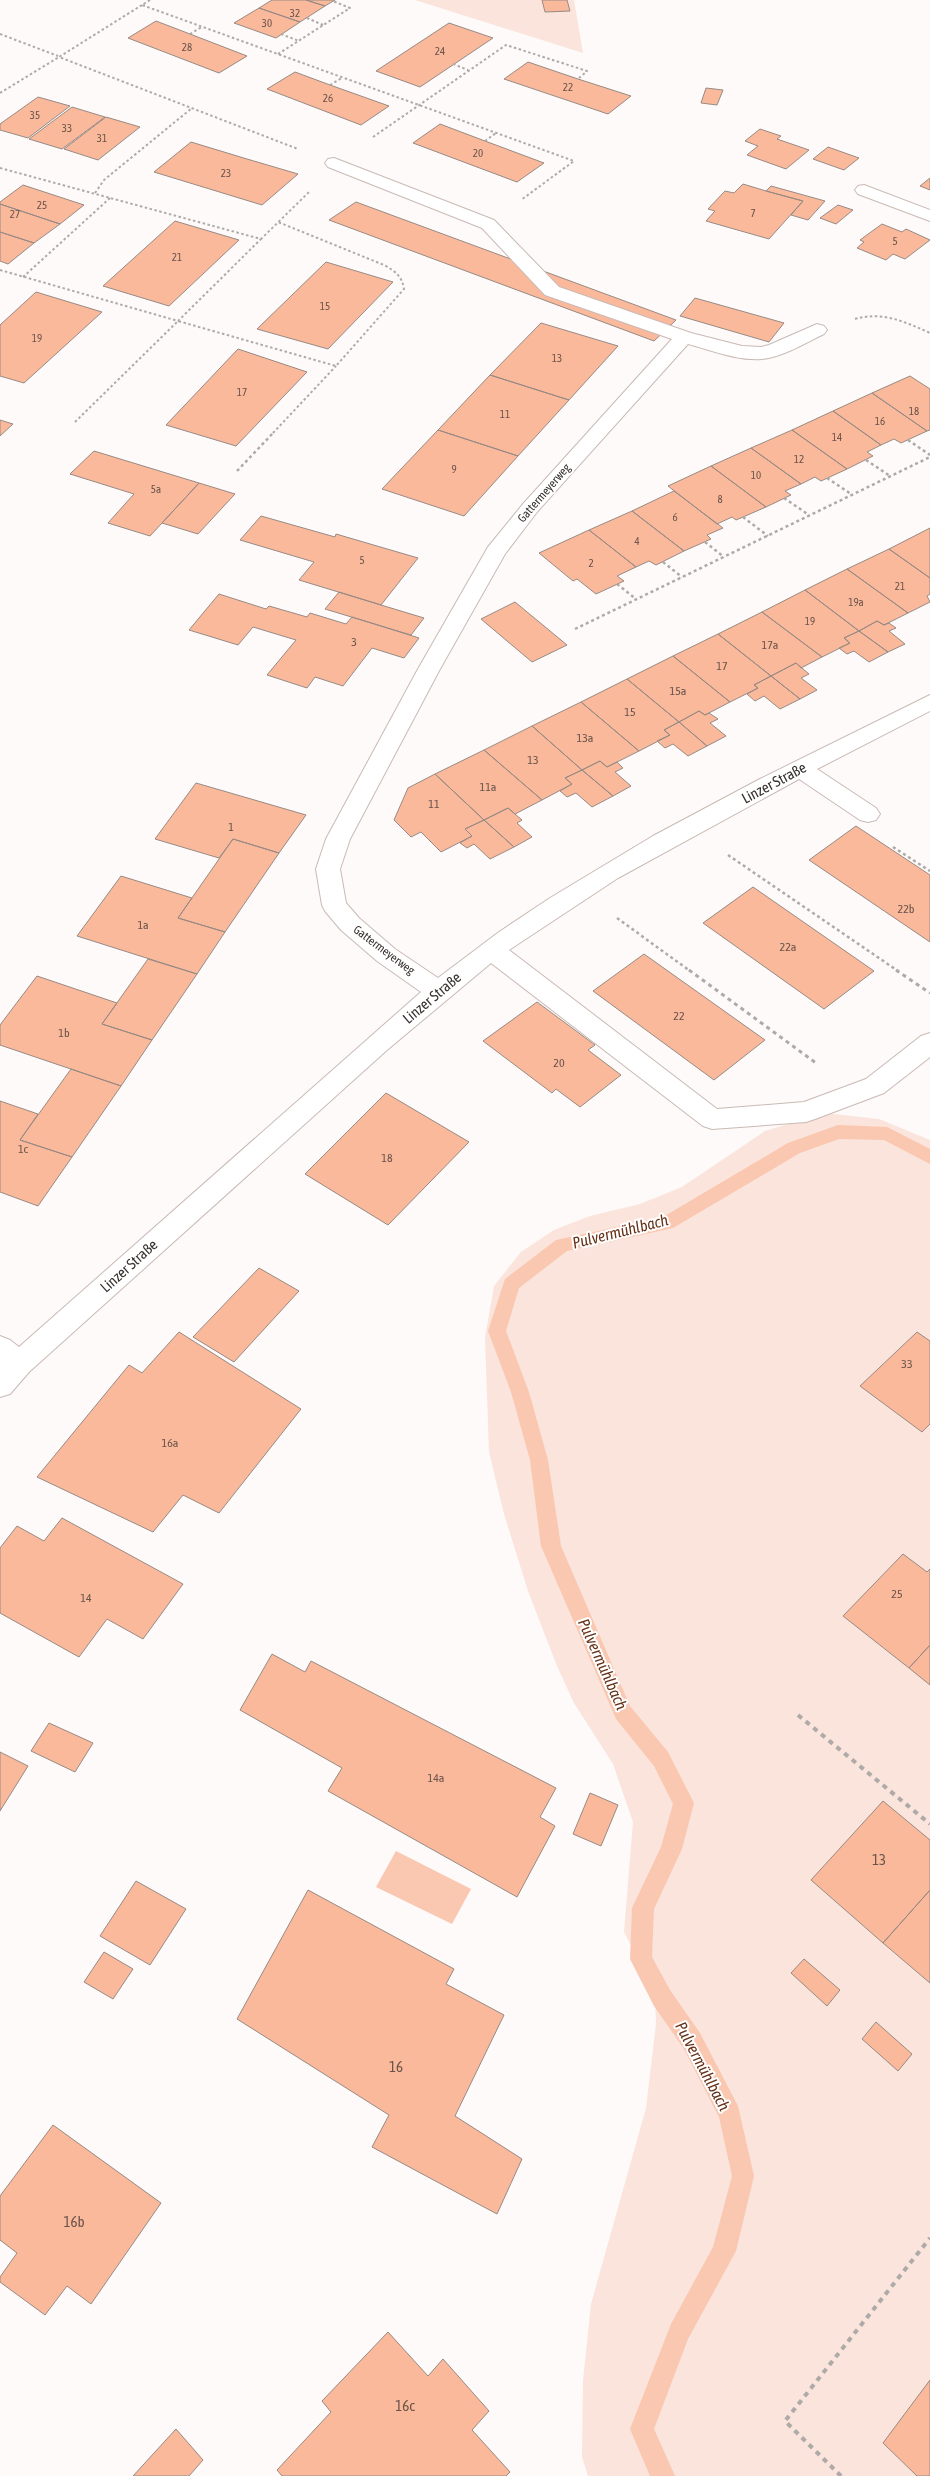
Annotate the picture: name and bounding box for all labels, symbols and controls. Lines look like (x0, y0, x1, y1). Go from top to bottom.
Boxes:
house number: 32 (290, 7, 300, 19)
house number: 30 (262, 17, 272, 29)
house number: 28 (182, 41, 192, 53)
house number: 24 (435, 45, 445, 57)
house number: 22 (563, 81, 573, 93)
house number: 26 (323, 92, 333, 104)
house number: 35 (30, 109, 40, 121)
house number: 33 (62, 122, 72, 134)
house number: 31 (97, 132, 107, 144)
house number: 20 (473, 147, 483, 159)
house number: 23 (221, 167, 231, 179)
house number: 25 (37, 199, 47, 211)
house number: 7 (750, 207, 756, 219)
house number: 27 (10, 208, 20, 220)
house number: 5 (892, 235, 898, 247)
house number: 21 (172, 251, 182, 263)
house number: 15 (320, 300, 330, 312)
house number: 19 (32, 332, 42, 344)
house number: 13 (552, 352, 562, 364)
house number: 17 (237, 386, 247, 398)
house number: 18 (909, 405, 919, 417)
house number: 11 (500, 408, 510, 420)
house number: 16 (875, 415, 885, 427)
house number: 14 (832, 431, 842, 443)
house number: 12 (794, 453, 804, 465)
street label: Gattermeyerweg (515, 460, 574, 525)
house number: 9 (451, 463, 457, 475)
house number: 10 (751, 469, 761, 481)
house number: 5a (151, 483, 161, 495)
house number: 8 (717, 493, 723, 505)
house number: 6 (672, 511, 678, 523)
house number: 4 (634, 535, 640, 547)
house number: 5 (359, 554, 365, 566)
house number: 2 (588, 557, 594, 569)
house number: 21 (895, 580, 905, 592)
house number: 19a (848, 596, 864, 608)
house number: 19 (805, 615, 815, 627)
house number: 3 (351, 635, 357, 649)
house number: 17a (762, 638, 778, 652)
house number: 17 (716, 659, 728, 673)
house number: 15a (670, 684, 686, 698)
house number: 15 (624, 705, 636, 719)
house number: 13a (577, 731, 593, 745)
house number: 13 (527, 753, 539, 767)
street label: Linzer Straße (739, 758, 809, 807)
house number: 11a (480, 780, 496, 794)
house number: 11 (428, 797, 440, 811)
house number: 1 (228, 820, 234, 834)
house number: 22b (898, 902, 915, 916)
house number: 1a (137, 918, 149, 932)
street label: Gattermeyerweg (351, 922, 418, 978)
house number: 22a (780, 940, 796, 954)
street label: Linzer Straße (399, 968, 464, 1027)
house number: 22 (673, 1009, 685, 1023)
house number: 1b (58, 1026, 70, 1040)
house number: 20 (553, 1056, 565, 1070)
house number: 1c (18, 1142, 29, 1156)
house number: 18 (381, 1151, 393, 1165)
water label: Pulvermühlbach (570, 1210, 670, 1252)
street label: Linzer Straße (97, 1236, 161, 1296)
house number: 33 (901, 1357, 913, 1371)
house number: 16a (162, 1436, 178, 1450)
house number: 25 (891, 1587, 903, 1601)
house number: 14 (80, 1591, 92, 1605)
water label: Pulvermühlbach (575, 1616, 631, 1713)
house number: 14a (428, 1771, 444, 1785)
house number: 13 (872, 1851, 886, 1868)
water label: Pulvermühlbach (672, 2018, 734, 2114)
house number: 16 (389, 2058, 403, 2075)
house number: 16b (63, 2213, 85, 2230)
house number: 16c (395, 2397, 415, 2414)

